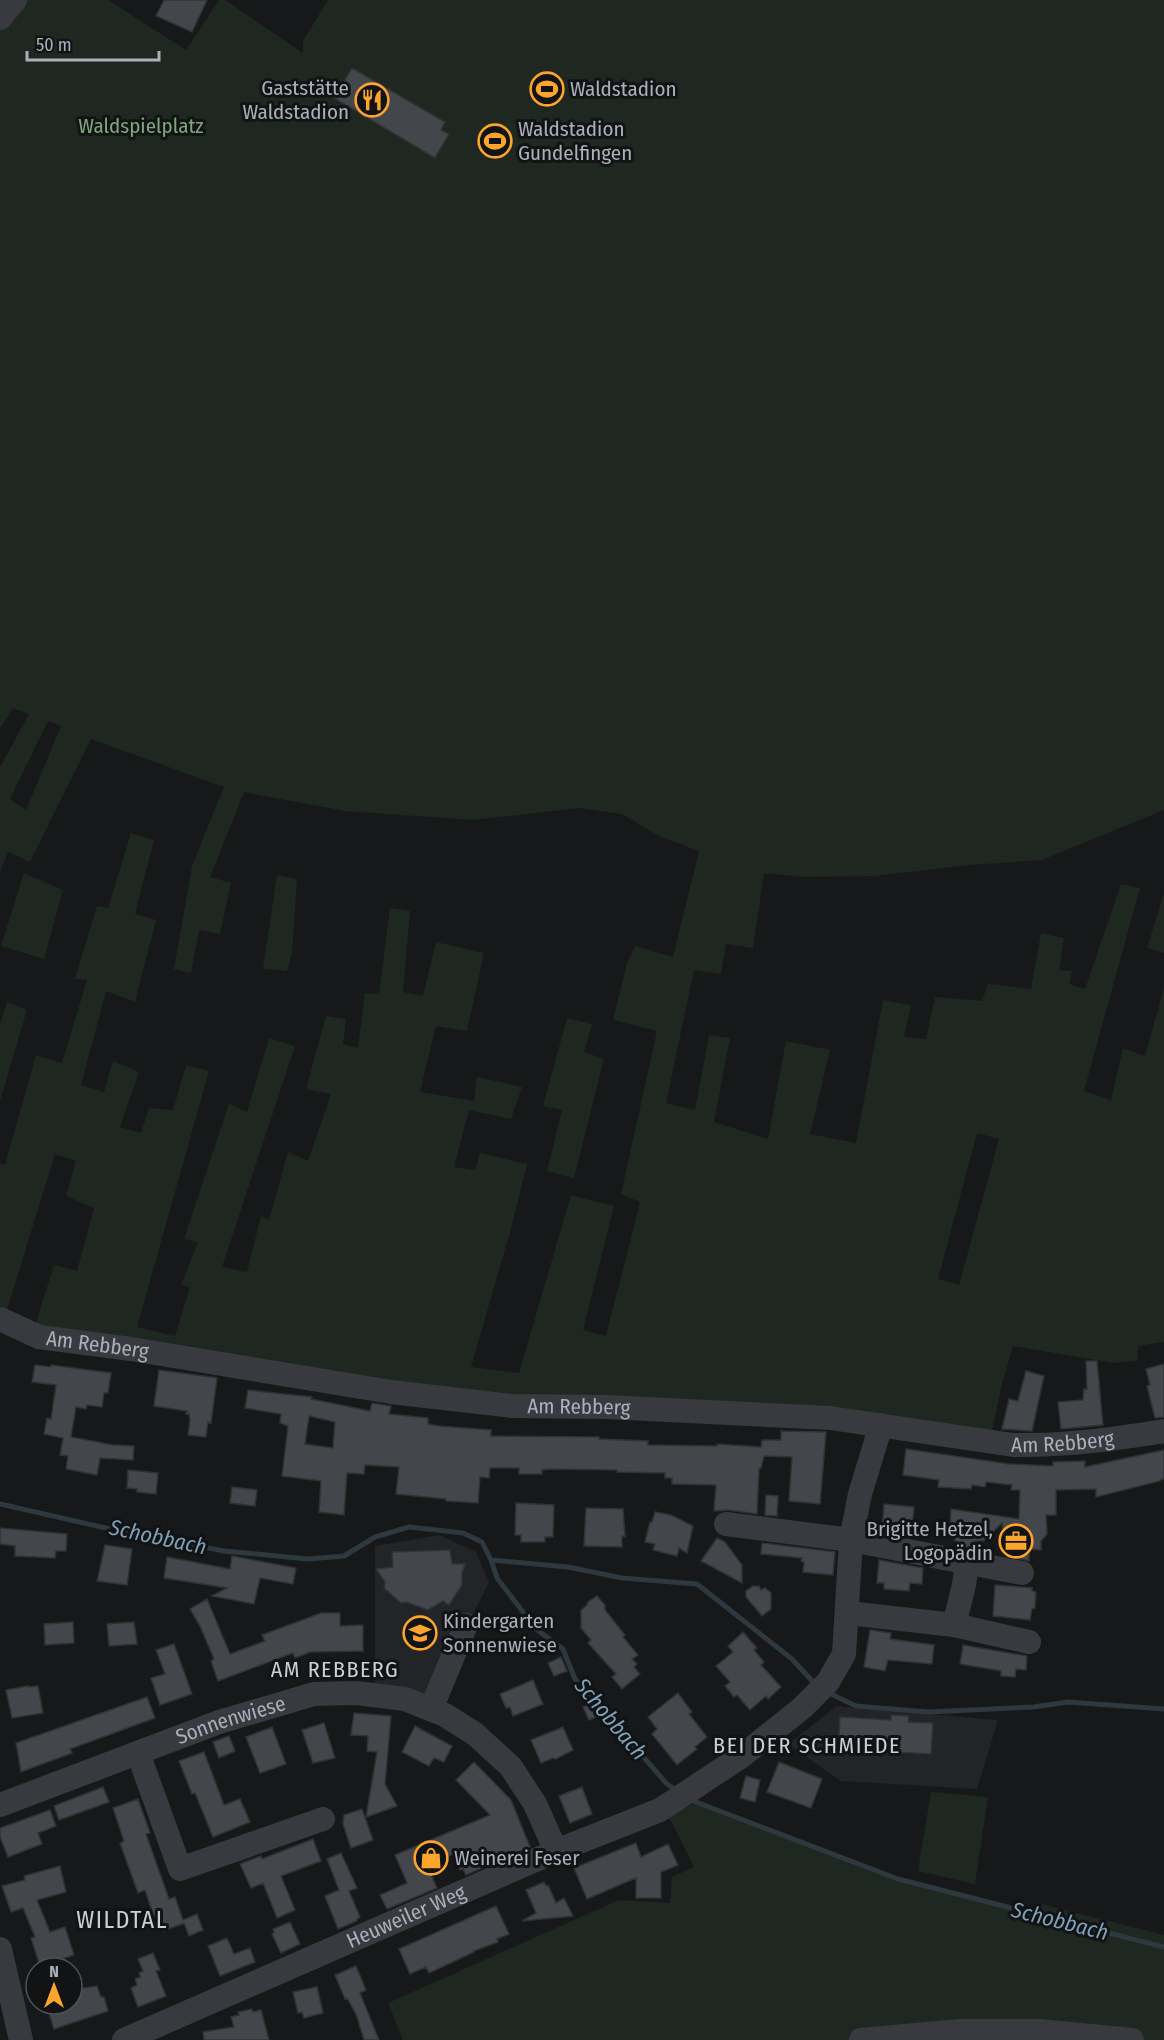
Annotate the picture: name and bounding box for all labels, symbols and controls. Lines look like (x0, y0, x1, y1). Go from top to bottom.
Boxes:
scale bar (27, 24, 159, 62)
text: 50 m (36, 34, 72, 56)
sports icon: Waldstadion (529, 71, 565, 107)
place label: Gaststätte Waldstadion (242, 75, 349, 125)
place label: Waldstadion (570, 76, 677, 102)
restaurant icon: Gaststätte Waldstadion (354, 82, 390, 118)
park label: Waldspielplatz (78, 113, 204, 139)
place label: Waldstadion Gundelfingen (518, 116, 632, 166)
sports icon: Waldstadion Gundelfingen (477, 123, 513, 159)
street label: Am Rebberg (45, 1325, 151, 1365)
street label: Am Rebberg (527, 1393, 631, 1421)
street label: Am Rebberg (1011, 1426, 1116, 1458)
water label: Schobbach (106, 1513, 209, 1560)
place label: Brigitte Hetzel, Logopädin (866, 1516, 993, 1566)
office icon: Brigitte Hetzel, Logopädin (998, 1523, 1034, 1559)
place label: Kindergarten Sonnenwiese (443, 1608, 557, 1658)
school or university icon: Kindergarten Sonnenwiese (402, 1615, 438, 1651)
district label: AM REBBERG (271, 1656, 399, 1683)
water label: Schobbach (568, 1672, 653, 1765)
street label: Sonnenwiese (172, 1690, 289, 1750)
district label: BEI DER SCHMIEDE (713, 1732, 901, 1759)
shop icon: Weinerei Feser (413, 1840, 449, 1876)
place label: Weinerei Feser (454, 1845, 580, 1871)
street label: Heuweiler Weg (343, 1879, 470, 1954)
water label: Schobbach (1008, 1896, 1111, 1946)
district label: WILDTAL (76, 1906, 168, 1934)
north arrow (24, 1956, 84, 2016)
text: N (49, 1962, 59, 1981)

